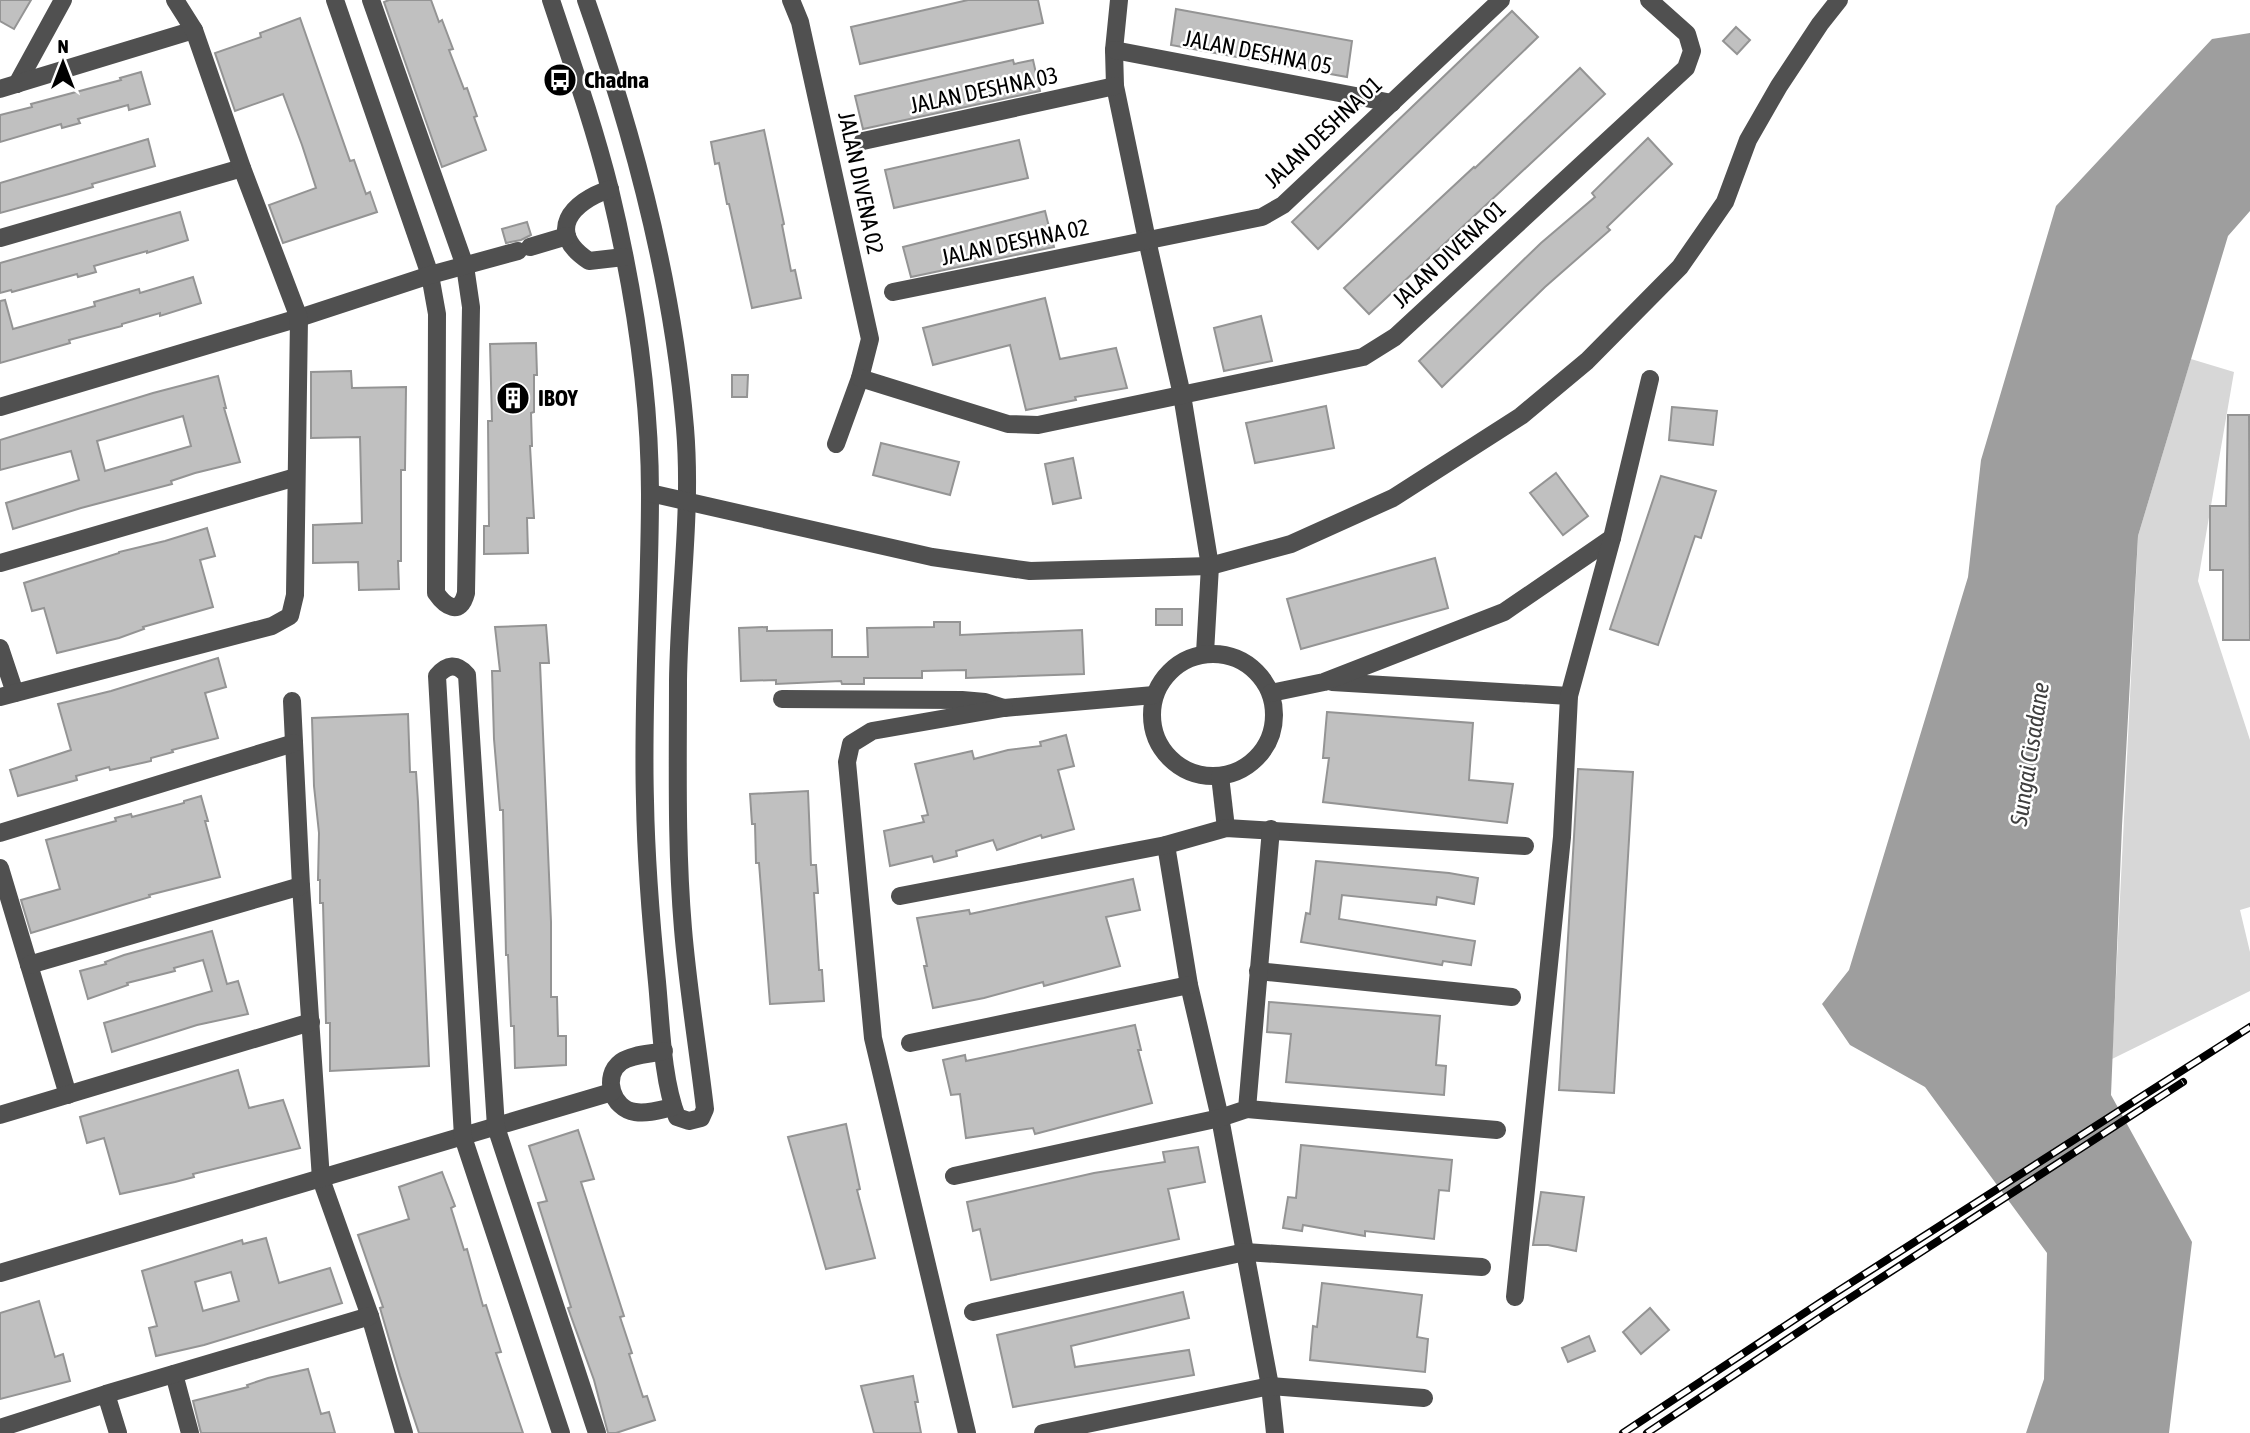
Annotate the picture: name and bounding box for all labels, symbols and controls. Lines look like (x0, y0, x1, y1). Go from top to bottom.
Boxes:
street label: JALAN DESHNA 05 (1181, 25, 1335, 79)
north arrow (28, 28, 98, 98)
text: N (57, 35, 69, 57)
bus stop icon: Chadna (541, 61, 579, 99)
street label: JALAN DESHNA 03 (908, 62, 1060, 118)
place label: Chadna (584, 67, 649, 93)
street label: JALAN DESHNA 01 (1259, 71, 1387, 193)
street label: JALAN DIVENA 02 (833, 109, 889, 257)
street label: JALAN DIVENA 01 (1387, 195, 1511, 313)
street label: JALAN DESHNA 02 (939, 214, 1091, 270)
building icon: IBOY (494, 379, 532, 417)
place label: IBOY (538, 385, 579, 411)
water label: Sungai Cisadane (2005, 680, 2054, 829)

